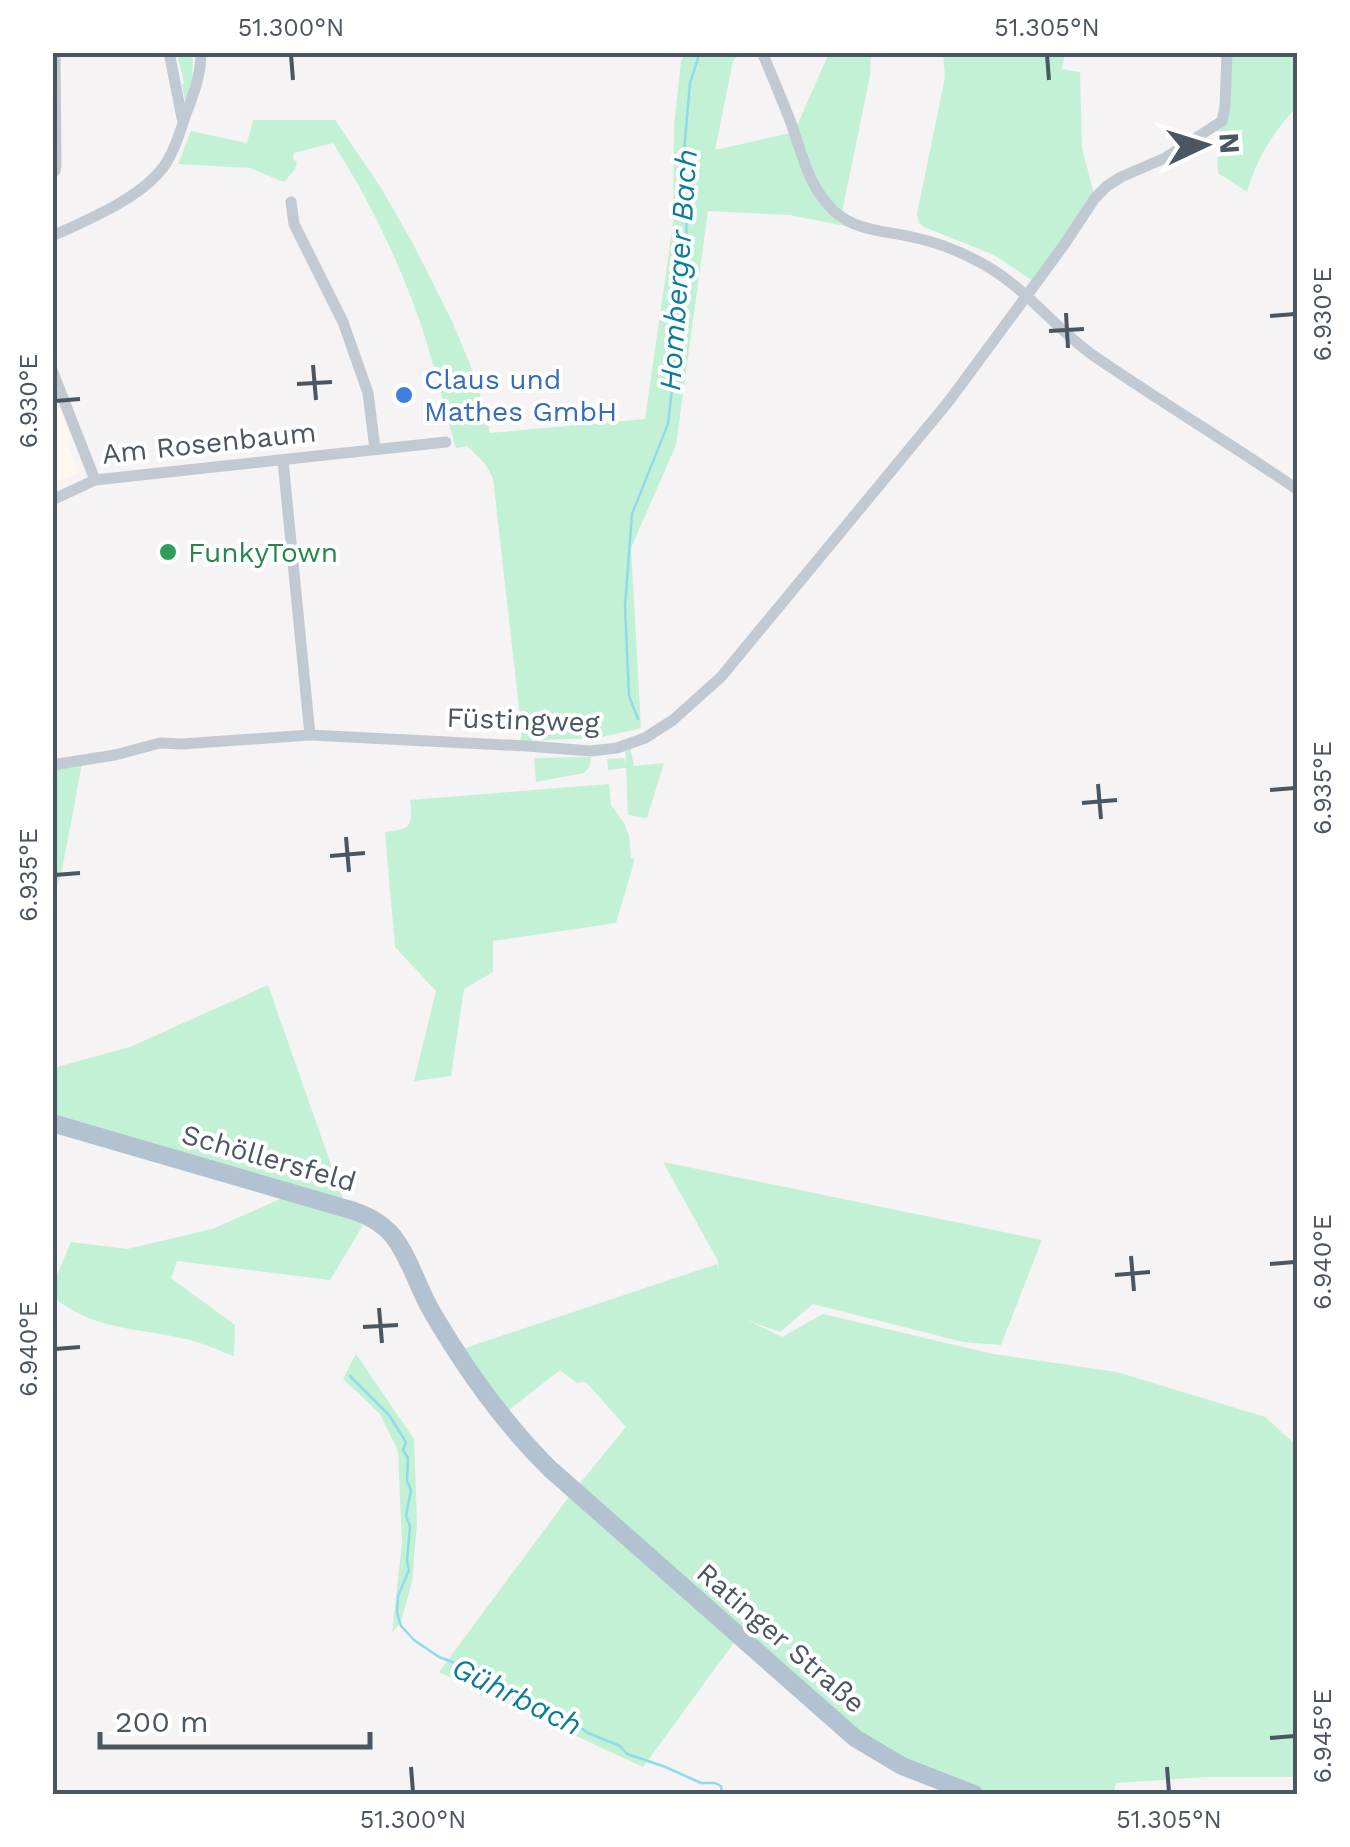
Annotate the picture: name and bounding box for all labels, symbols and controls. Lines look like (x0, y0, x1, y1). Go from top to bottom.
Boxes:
text: 51.300°N (238, 13, 344, 42)
text: 51.305°N (994, 13, 1100, 42)
north arrow (1155, 95, 1255, 195)
text: N (1212, 132, 1247, 155)
water label: Homberger Bach (652, 148, 704, 392)
text: 6.930°E (1308, 267, 1337, 361)
text: 6.930°E (14, 354, 43, 448)
place label: Claus und Mathes GmbH (424, 363, 617, 428)
marker: Claus und Mathes GmbH (393, 384, 415, 406)
street label: Am Rosenbaum (100, 415, 318, 471)
place label: FunkyTown (188, 536, 338, 569)
marker: FunkyTown (157, 541, 179, 563)
street label: Füstingweg (446, 701, 600, 739)
text: 6.935°E (1308, 741, 1337, 835)
text: 6.935°E (14, 828, 43, 922)
street label: Schöllersfeld (178, 1117, 360, 1199)
text: 6.940°E (1308, 1214, 1337, 1310)
text: 6.940°E (14, 1301, 43, 1397)
street label: Ratinger Straße (690, 1556, 872, 1720)
water label: Gührbach (446, 1650, 588, 1742)
scale bar (100, 1687, 370, 1749)
text: 6.945°E (1308, 1689, 1337, 1783)
text: 200 m (115, 1704, 209, 1739)
text: 51.300°N (360, 1805, 466, 1834)
text: 51.305°N (1116, 1805, 1222, 1834)

